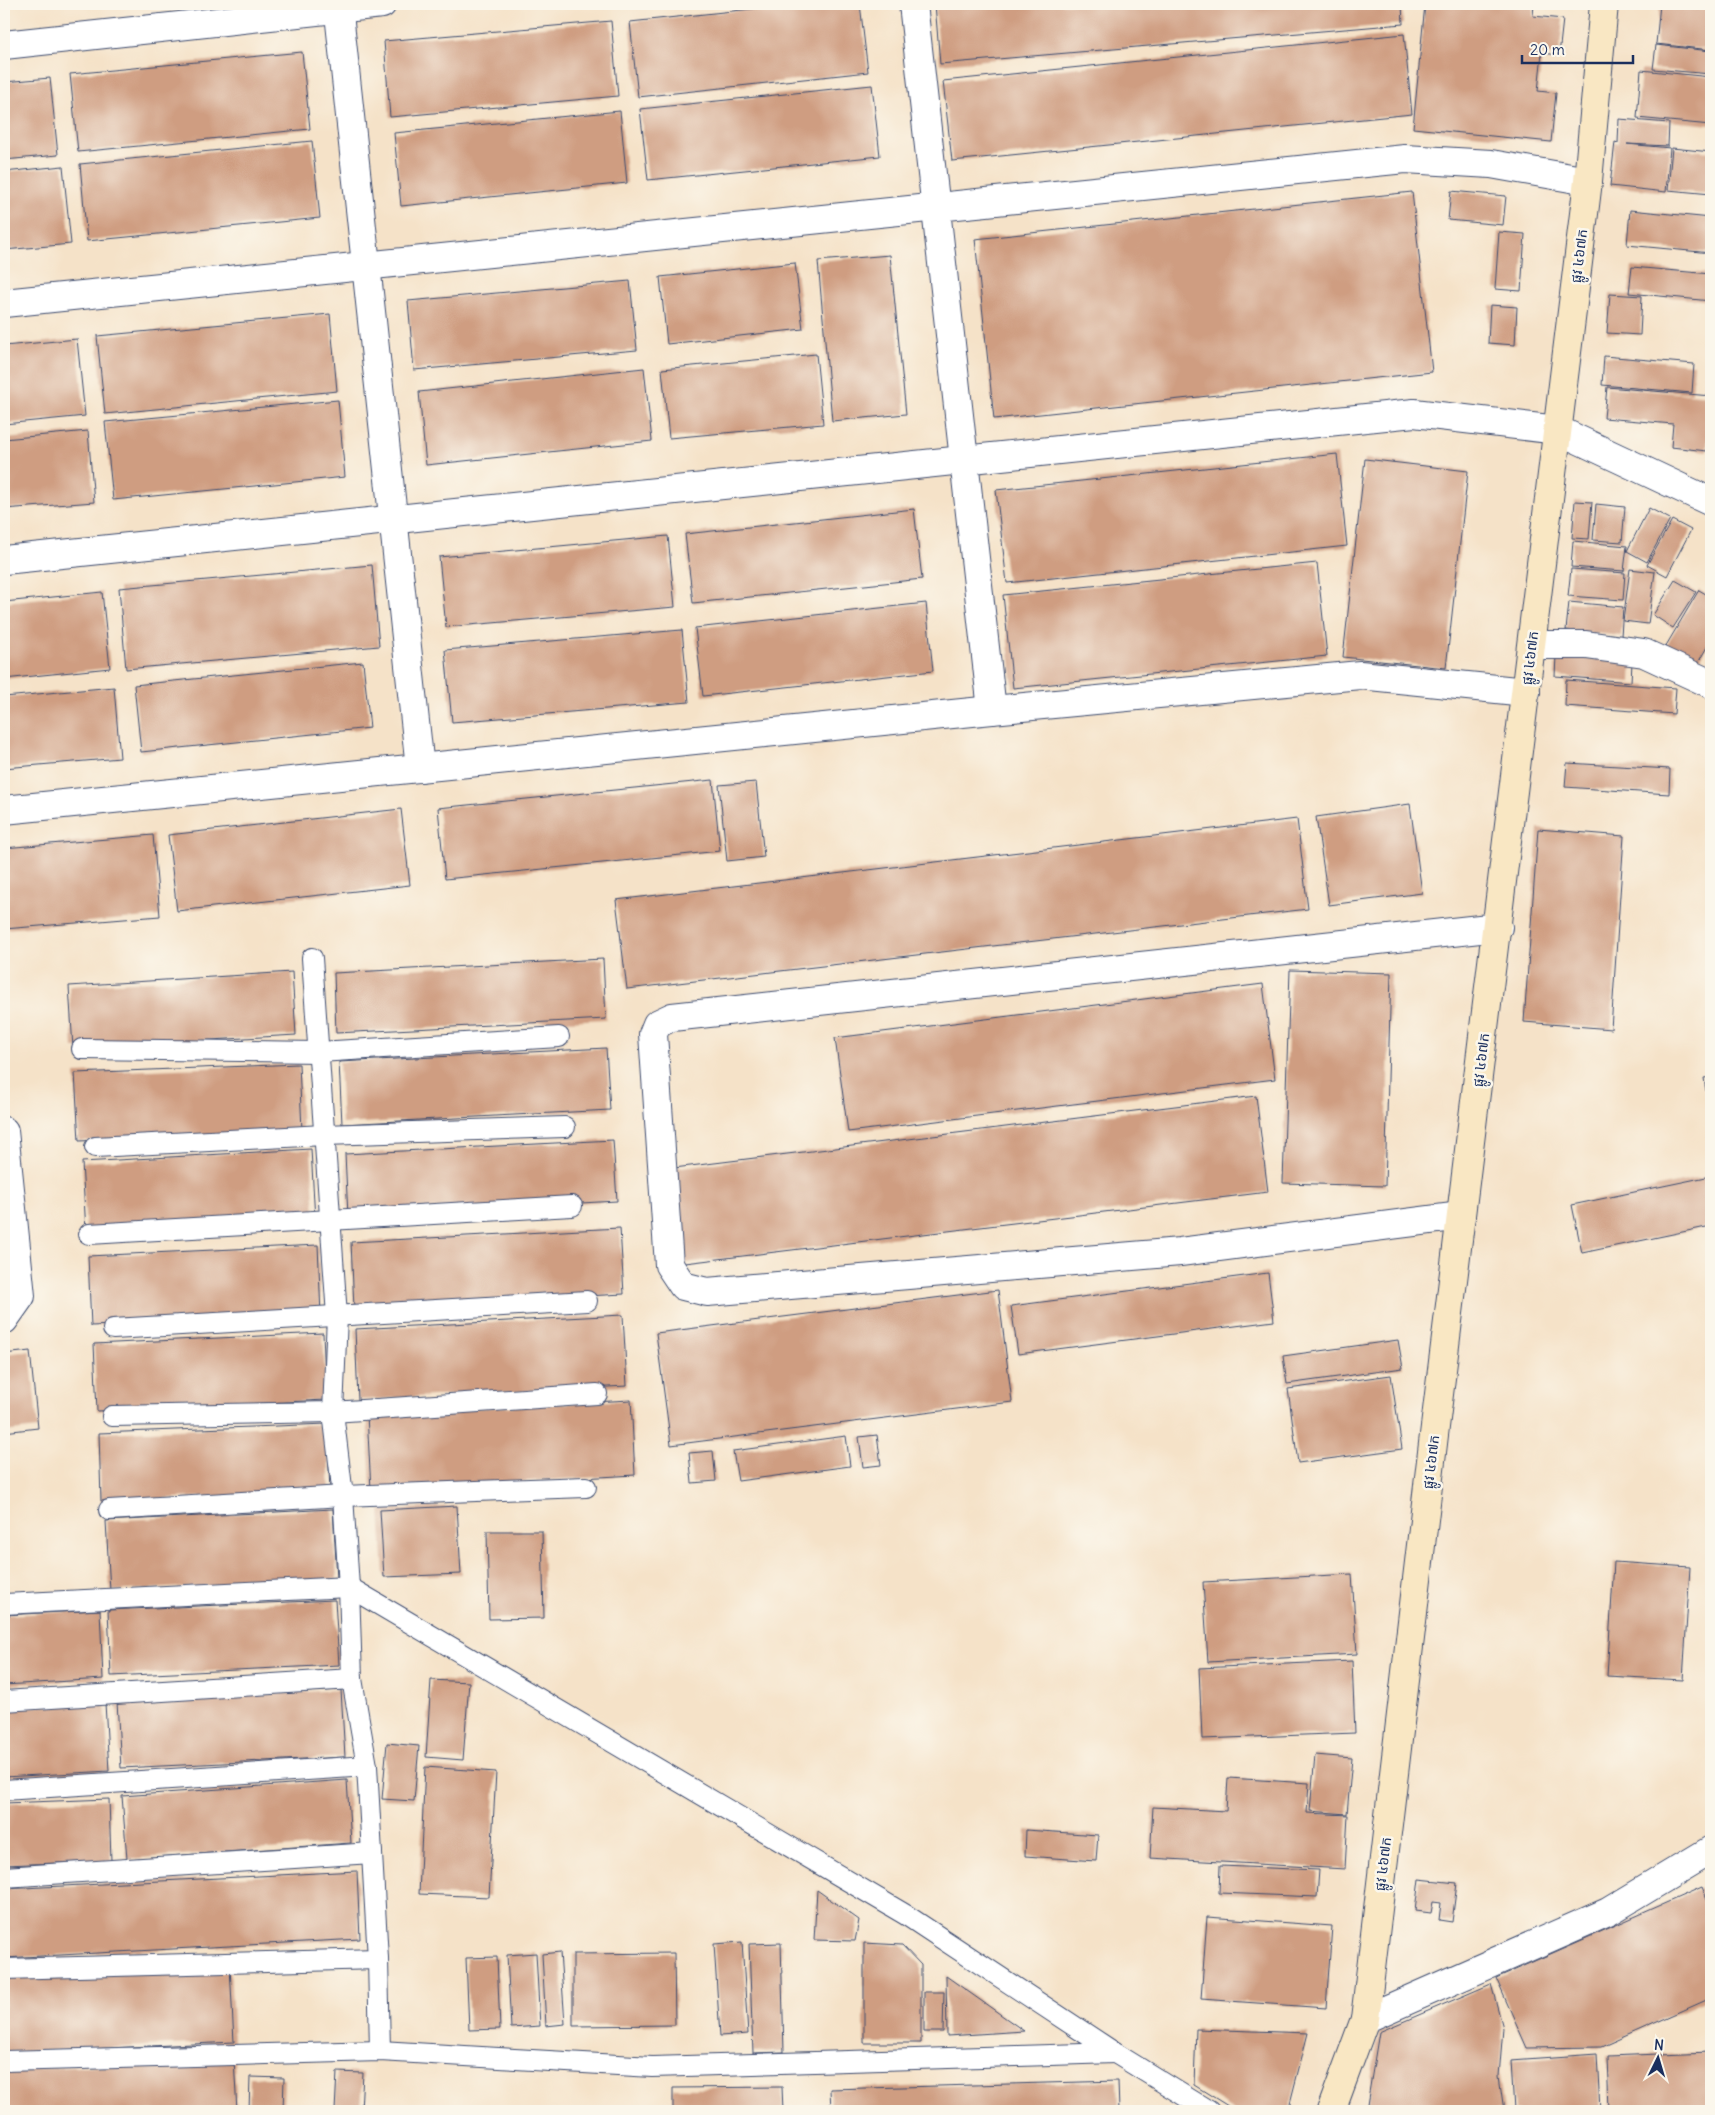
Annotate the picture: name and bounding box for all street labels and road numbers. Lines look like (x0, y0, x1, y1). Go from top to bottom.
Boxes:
street label: ផ្លូវ ៤៦៧ក (1567, 228, 1594, 284)
street label: ផ្លូវ ៤៦៧ក (1518, 630, 1545, 686)
street label: ផ្លូវ ៤៦៧ក (1469, 1032, 1496, 1088)
street label: ផ្លូវ ៤៦៧ក (1419, 1434, 1446, 1490)
street label: ផ្លូវ ៤៦៧ក (1371, 1836, 1398, 1892)

